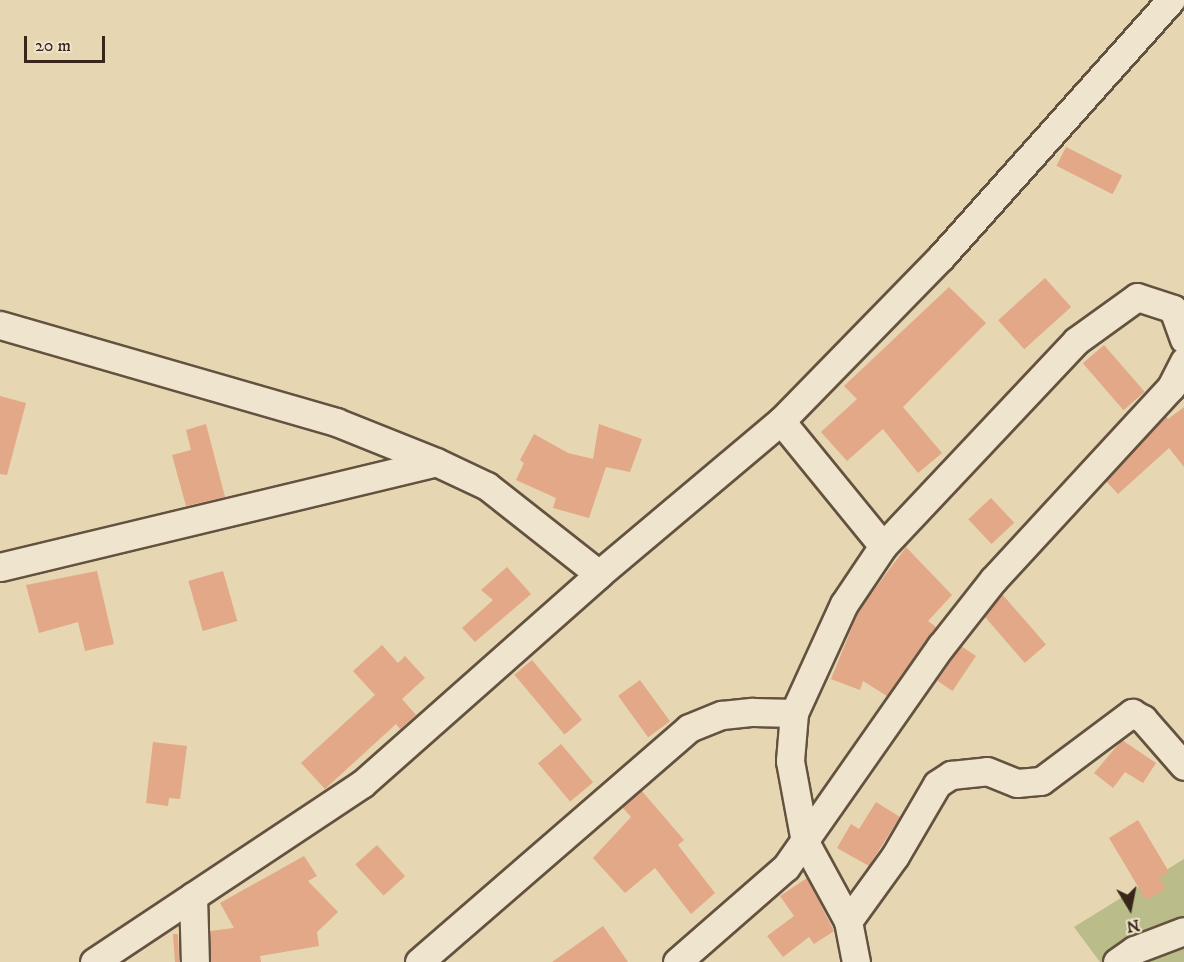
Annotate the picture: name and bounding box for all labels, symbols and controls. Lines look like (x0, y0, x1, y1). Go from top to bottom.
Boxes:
scale bar (27, 24, 108, 62)
text: 20 m (35, 35, 71, 57)
north arrow (1100, 878, 1160, 938)
text: N (1125, 915, 1141, 937)

